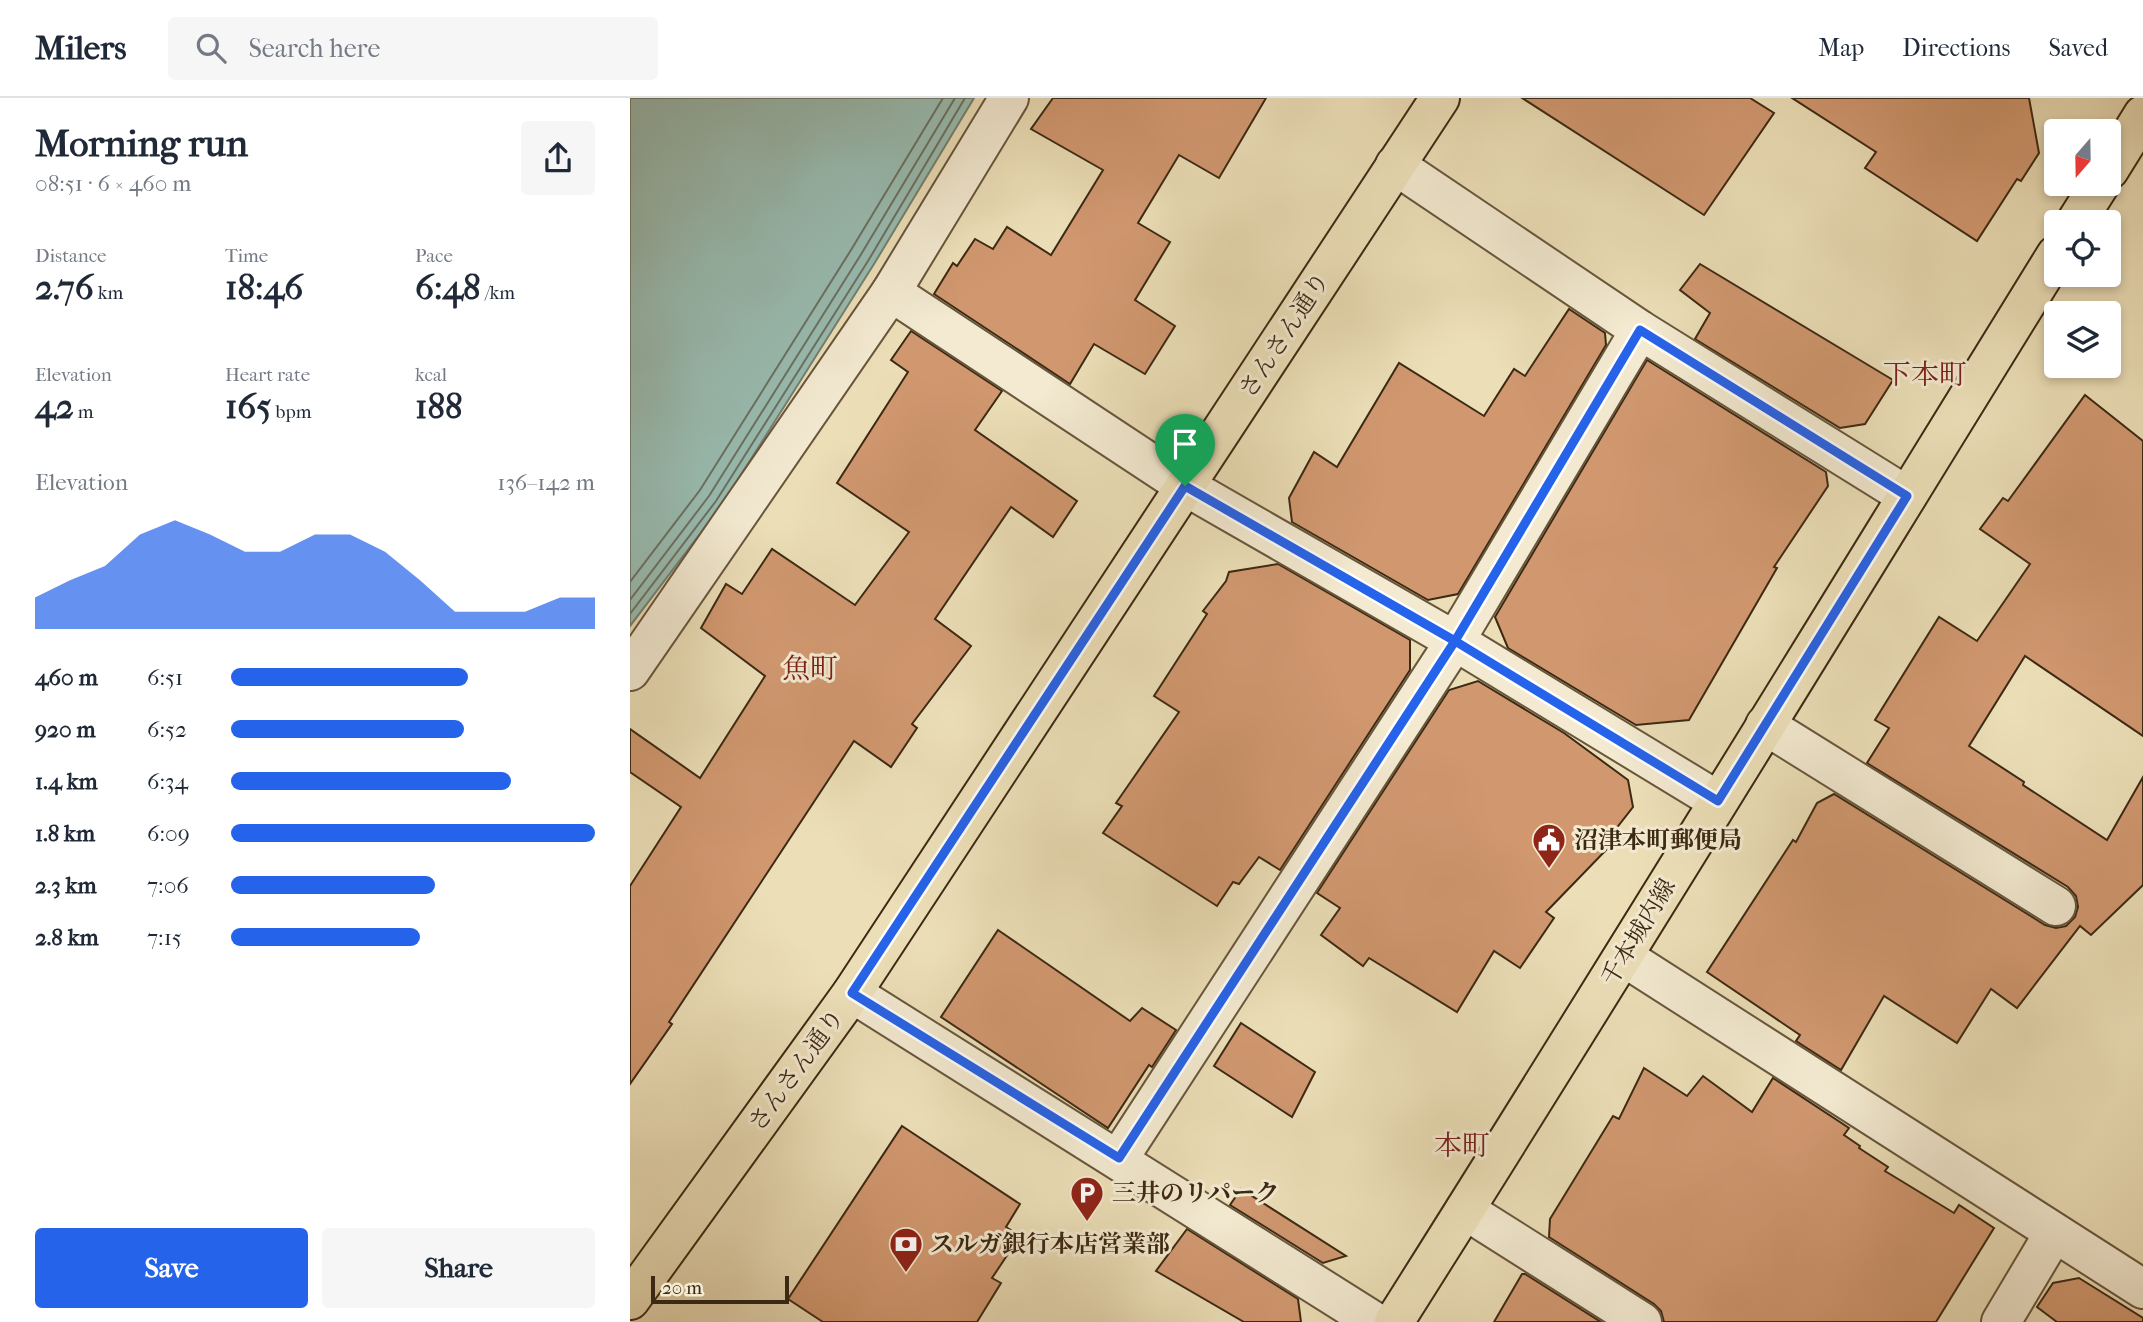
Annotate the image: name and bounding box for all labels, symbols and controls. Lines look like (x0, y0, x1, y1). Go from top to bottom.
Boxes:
search box (168, 17, 658, 80)
text: Milers (35, 29, 126, 68)
icon: search (192, 29, 230, 67)
text: Search here (248, 33, 380, 64)
text: Map (1818, 34, 1864, 62)
text: Directions (1902, 34, 2010, 62)
text: Saved (2048, 34, 2108, 62)
north arrow (2044, 119, 2121, 196)
map controls (2044, 119, 2121, 378)
text: Morning run (35, 121, 248, 166)
button: share (521, 121, 595, 195)
text: 08:51 · 6 × 460 m (35, 170, 191, 197)
button: locate (2044, 210, 2121, 287)
text: Distance (35, 245, 106, 267)
text: Time (225, 245, 268, 267)
text: Pace (415, 245, 453, 267)
text: 2.76 (35, 267, 94, 308)
text: 18:46 (225, 267, 303, 308)
text: 6:48 (415, 267, 481, 308)
street label: さんさん通り (1233, 267, 1335, 403)
text: km (94, 282, 123, 304)
text: /km (481, 282, 515, 304)
button: layers (2044, 301, 2121, 378)
district label: 下本町 (1883, 358, 1967, 391)
text: Elevation (35, 364, 112, 386)
text: Heart rate (225, 364, 310, 386)
text: kcal (415, 364, 447, 386)
text: 42 (35, 386, 74, 427)
text: 165 (225, 386, 271, 427)
text: 188 (415, 386, 463, 427)
text: m (74, 401, 94, 423)
text: bpm (271, 401, 311, 423)
pin (1155, 414, 1215, 486)
icon: arrive (1166, 425, 1204, 463)
text: Elevation (35, 469, 128, 496)
text: 136–142 m (497, 469, 595, 496)
district label: 魚町 (782, 652, 838, 685)
text: 460 m (35, 664, 98, 691)
text: 6:51 (147, 664, 183, 691)
text: 920 m (35, 716, 96, 743)
text: 6:52 (147, 716, 187, 743)
text: 1.4 km (35, 768, 98, 795)
text: 6:34 (147, 768, 188, 795)
text: 1.8 km (35, 820, 95, 847)
text: 6:09 (147, 820, 190, 847)
public building icon: 沼津本町郵便局 (1530, 821, 1568, 870)
place label: 沼津本町郵便局 (1574, 826, 1742, 854)
text: 2.3 km (35, 872, 97, 899)
text: 7:06 (147, 872, 189, 899)
street label: 千本城内線 (1595, 873, 1681, 991)
text: 2.8 km (35, 924, 99, 951)
text: 7:15 (147, 924, 182, 951)
street label: さんさん通り (742, 1004, 850, 1136)
district label: 本町 (1434, 1129, 1490, 1162)
parking icon: 三井のリパーク (1068, 1174, 1106, 1223)
place label: 三井のリパーク (1112, 1179, 1279, 1207)
bank icon: スルガ銀行本店営業部 (887, 1225, 925, 1274)
button: Save (35, 1228, 308, 1308)
button: Share (322, 1228, 595, 1308)
place label: スルガ銀行本店営業部 (930, 1230, 1170, 1258)
scale bar (651, 1273, 789, 1305)
text: 20 m (662, 1277, 702, 1299)

